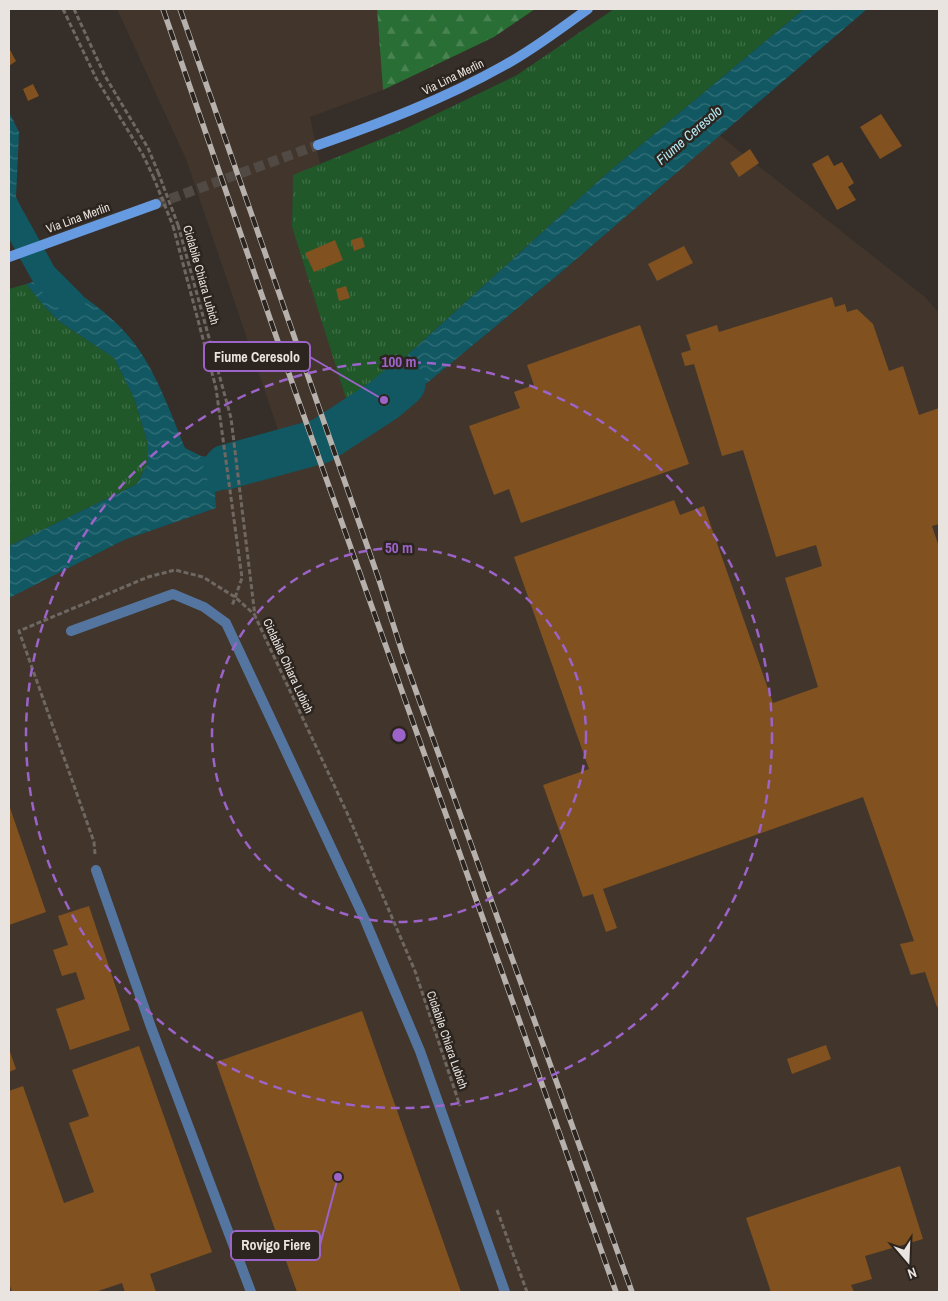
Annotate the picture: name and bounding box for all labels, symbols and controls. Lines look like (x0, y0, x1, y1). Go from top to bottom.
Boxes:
street label: Via Lina Merlin (420, 55, 486, 99)
water label: Fiume Ceresolo (652, 101, 726, 169)
street label: Via Lina Merlin (44, 199, 112, 237)
street label: Ciclabile Chiara Lubich (179, 223, 223, 327)
callout: Fiume Ceresolo (204, 342, 310, 371)
text: Fiume Ceresolo (214, 348, 300, 366)
text: 100 m (382, 351, 416, 372)
text: 50 m (385, 537, 413, 558)
street label: Ciclabile Chiara Lubich (259, 616, 317, 716)
centre of rings (390, 726, 408, 744)
street label: Ciclabile Chiara Lubich (423, 989, 471, 1091)
callout: Rovigo Fiere (231, 1231, 320, 1260)
text: Rovigo Fiere (241, 1236, 311, 1254)
north arrow (883, 1236, 933, 1286)
text: N (905, 1263, 919, 1283)

